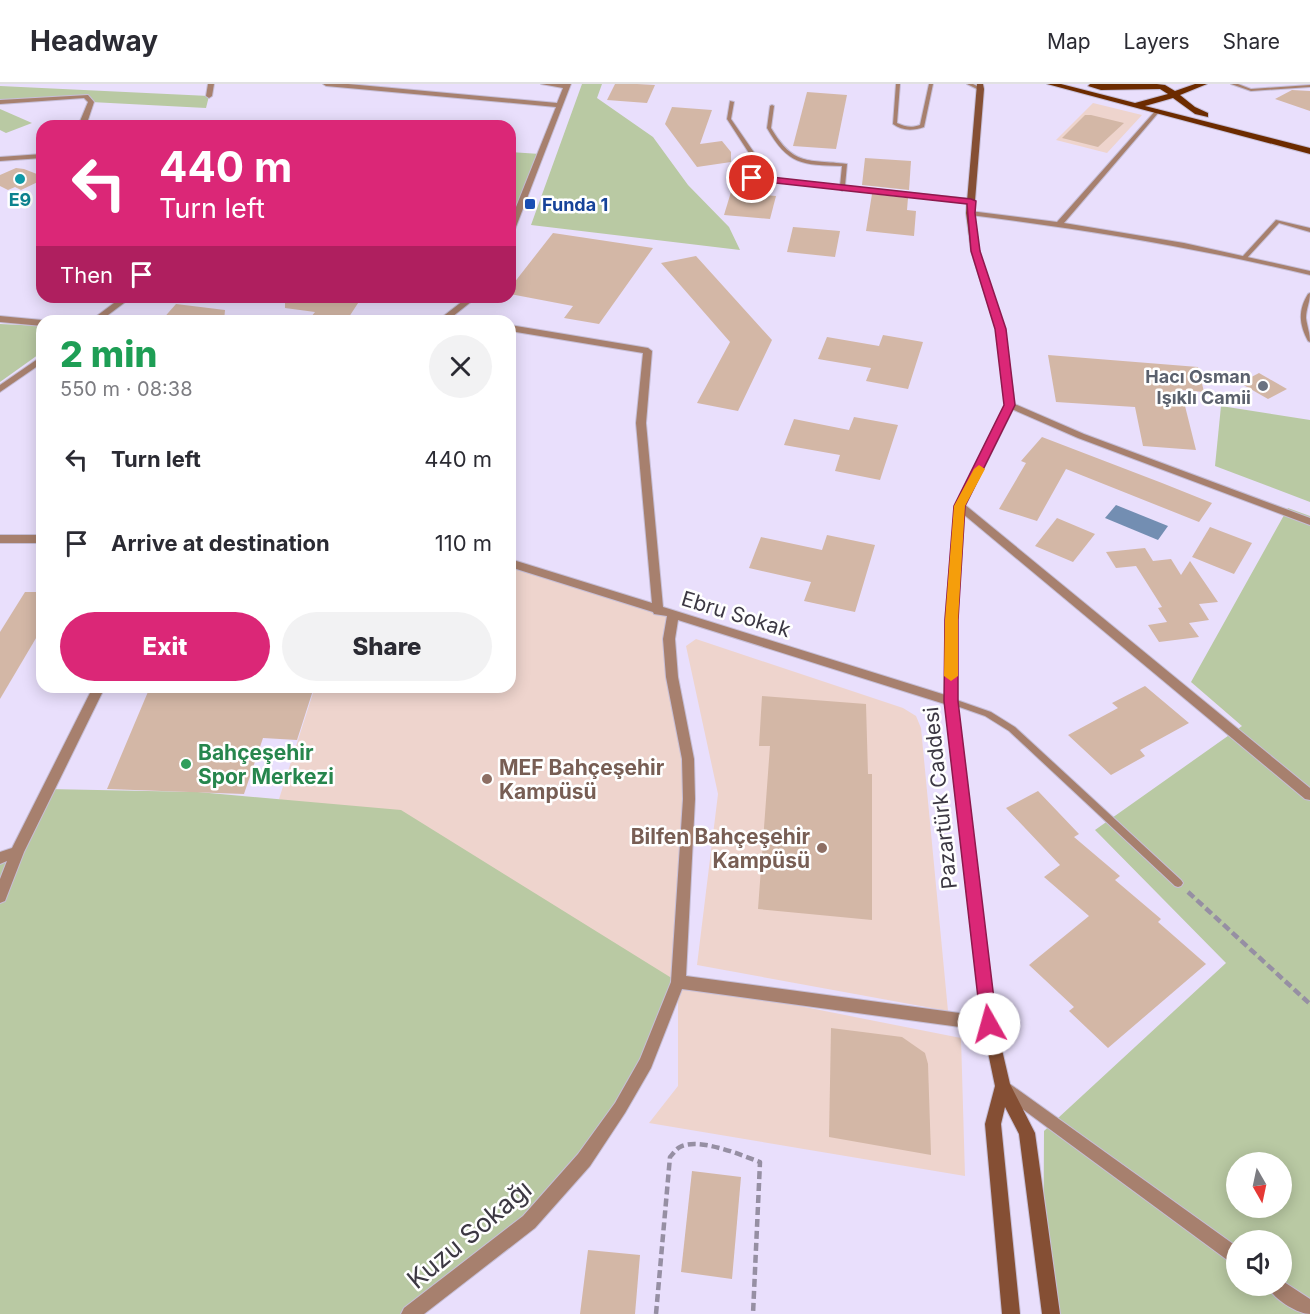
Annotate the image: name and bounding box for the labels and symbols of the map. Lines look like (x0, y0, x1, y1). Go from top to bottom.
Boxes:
pin (726, 152, 777, 203)
marker: E9 (13, 172, 27, 186)
place label: E9 (9, 189, 31, 210)
place label: Funda 1 (542, 194, 608, 215)
marker: Funda 1 (523, 197, 537, 211)
place label: Hacı Osman Işıklı Camii (1145, 366, 1251, 408)
marker: Hacı Osman Işıklı Camii (1256, 379, 1270, 393)
street label: Ebru Sokak (678, 586, 794, 643)
street label: Pazartürk Caddesi (918, 706, 962, 890)
place label: Bahçeşehir Spor Merkezi (198, 740, 334, 789)
place label: MEF Bahçeşehir Kampüsü (499, 755, 665, 804)
marker: Bahçeşehir Spor Merkezi (179, 757, 193, 771)
marker: MEF Bahçeşehir Kampüsü (480, 772, 494, 786)
place label: Bilfen Bahçeşehir Kampüsü (631, 824, 810, 873)
marker: Bilfen Bahçeşehir Kampüsü (815, 841, 829, 855)
position arrow (957, 992, 1021, 1056)
north arrow (1226, 1152, 1292, 1218)
street label: Kuzu Sokağı (401, 1173, 537, 1295)

